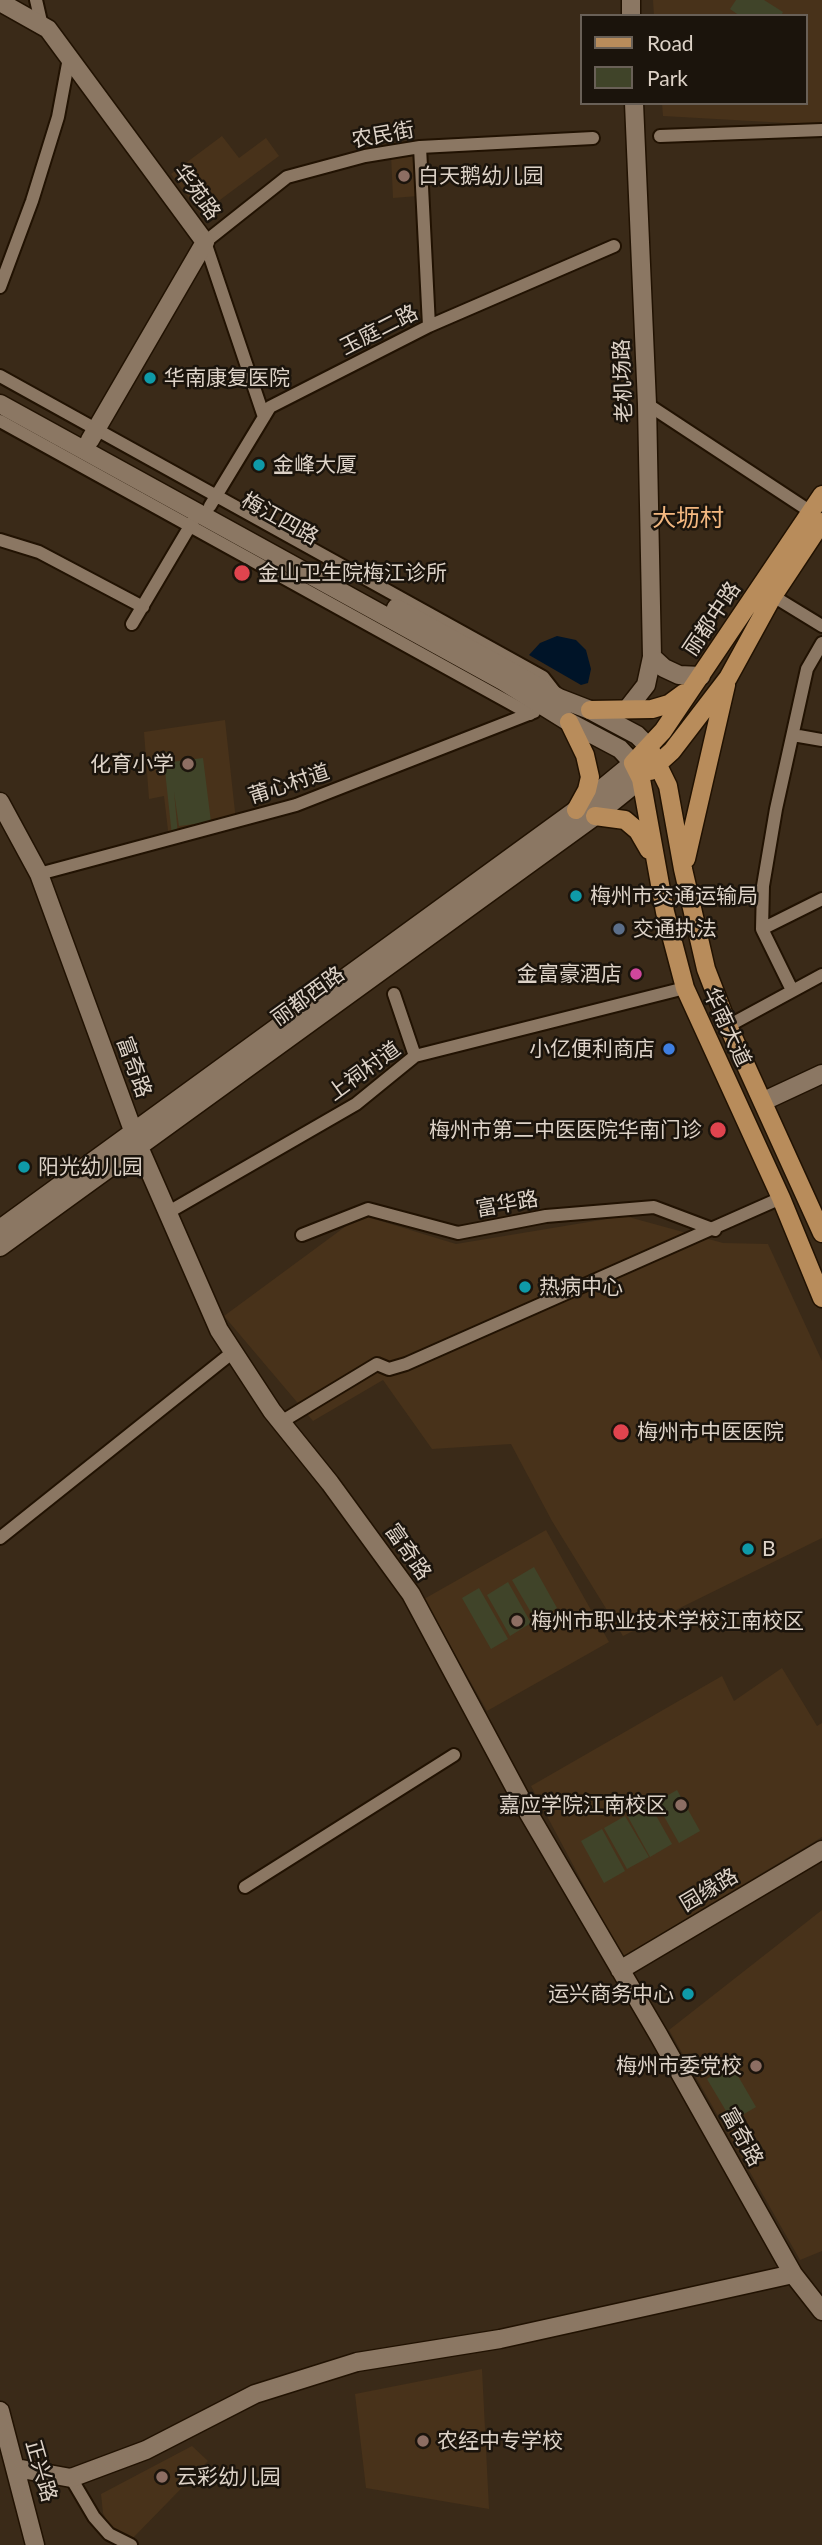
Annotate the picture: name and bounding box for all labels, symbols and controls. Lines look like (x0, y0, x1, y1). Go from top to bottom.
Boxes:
legend (580, 14, 808, 105)
text: Road (647, 30, 694, 55)
text: Park (647, 65, 688, 90)
street label: 农民街 (350, 117, 416, 153)
street label: 华苑路 (168, 159, 226, 225)
place label: 白天鹅幼儿园 (418, 163, 544, 189)
marker: 白天鹅幼儿园 (396, 168, 412, 184)
street label: 玉庭二路 (336, 300, 422, 360)
street label: 老机场路 (609, 339, 637, 423)
place label: 华南康复医院 (164, 365, 290, 391)
marker: 华南康复医院 (142, 370, 158, 386)
place label: 金峰大厦 (273, 452, 357, 478)
marker: 金峰大厦 (251, 457, 267, 473)
street label: 梅江四路 (237, 488, 323, 550)
district label: 大坜村 (652, 504, 724, 532)
place label: 金山卫生院梅江诊所 (258, 560, 447, 586)
marker: 金山卫生院梅江诊所 (232, 563, 252, 583)
street label: 丽都中路 (678, 577, 746, 661)
place label: 化育小学 (90, 751, 174, 777)
marker: 化育小学 (180, 756, 196, 772)
street label: 莆心村道 (245, 759, 333, 809)
place label: 梅州市交通运输局 (590, 883, 758, 909)
marker: 梅州市交通运输局 (568, 888, 584, 904)
place label: 交通执法 (633, 916, 717, 942)
marker: 交通执法 (611, 921, 627, 937)
street label: 丽都西路 (267, 961, 349, 1031)
place label: 金富豪酒店 (517, 961, 622, 987)
marker: 金富豪酒店 (628, 966, 644, 982)
street label: 华南大道 (698, 984, 756, 1070)
street label: 富奇路 (111, 1033, 157, 1101)
street label: 上祠村道 (323, 1036, 405, 1106)
place label: 小亿便利商店 (529, 1036, 655, 1062)
marker: 小亿便利商店 (661, 1041, 677, 1057)
place label: 梅州市第二中医医院华南门诊 (429, 1117, 702, 1143)
marker: 梅州市第二中医医院华南门诊 (708, 1120, 728, 1140)
place label: 阳光幼儿园 (38, 1154, 143, 1180)
marker: 阳光幼儿园 (16, 1159, 32, 1175)
street label: 富华路 (474, 1186, 540, 1222)
place label: 热病中心 (539, 1274, 623, 1300)
marker: 热病中心 (517, 1279, 533, 1295)
place label: 梅州市中医医院 (637, 1419, 784, 1445)
marker: 梅州市中医医院 (611, 1422, 631, 1442)
street label: 富奇路 (380, 1519, 436, 1585)
place label: B (762, 1536, 776, 1562)
marker: B (740, 1541, 756, 1557)
place label: 梅州市职业技术学校江南校区 (531, 1608, 804, 1634)
marker: 梅州市职业技术学校江南校区 (509, 1613, 525, 1629)
place label: 嘉应学院江南校区 (499, 1792, 667, 1818)
marker: 嘉应学院江南校区 (673, 1797, 689, 1813)
street label: 园缘路 (676, 1863, 742, 1917)
place label: 运兴商务中心 (548, 1981, 674, 2007)
marker: 运兴商务中心 (680, 1986, 696, 2002)
place label: 梅州市委党校 (616, 2053, 742, 2079)
marker: 梅州市委党校 (748, 2058, 764, 2074)
street label: 富奇路 (716, 2103, 768, 2171)
place label: 农经中专学校 (437, 2428, 563, 2454)
marker: 农经中专学校 (415, 2433, 431, 2449)
street label: 正兴路 (20, 2437, 62, 2505)
place label: 云彩幼儿园 (176, 2464, 281, 2490)
marker: 云彩幼儿园 (154, 2469, 170, 2485)

